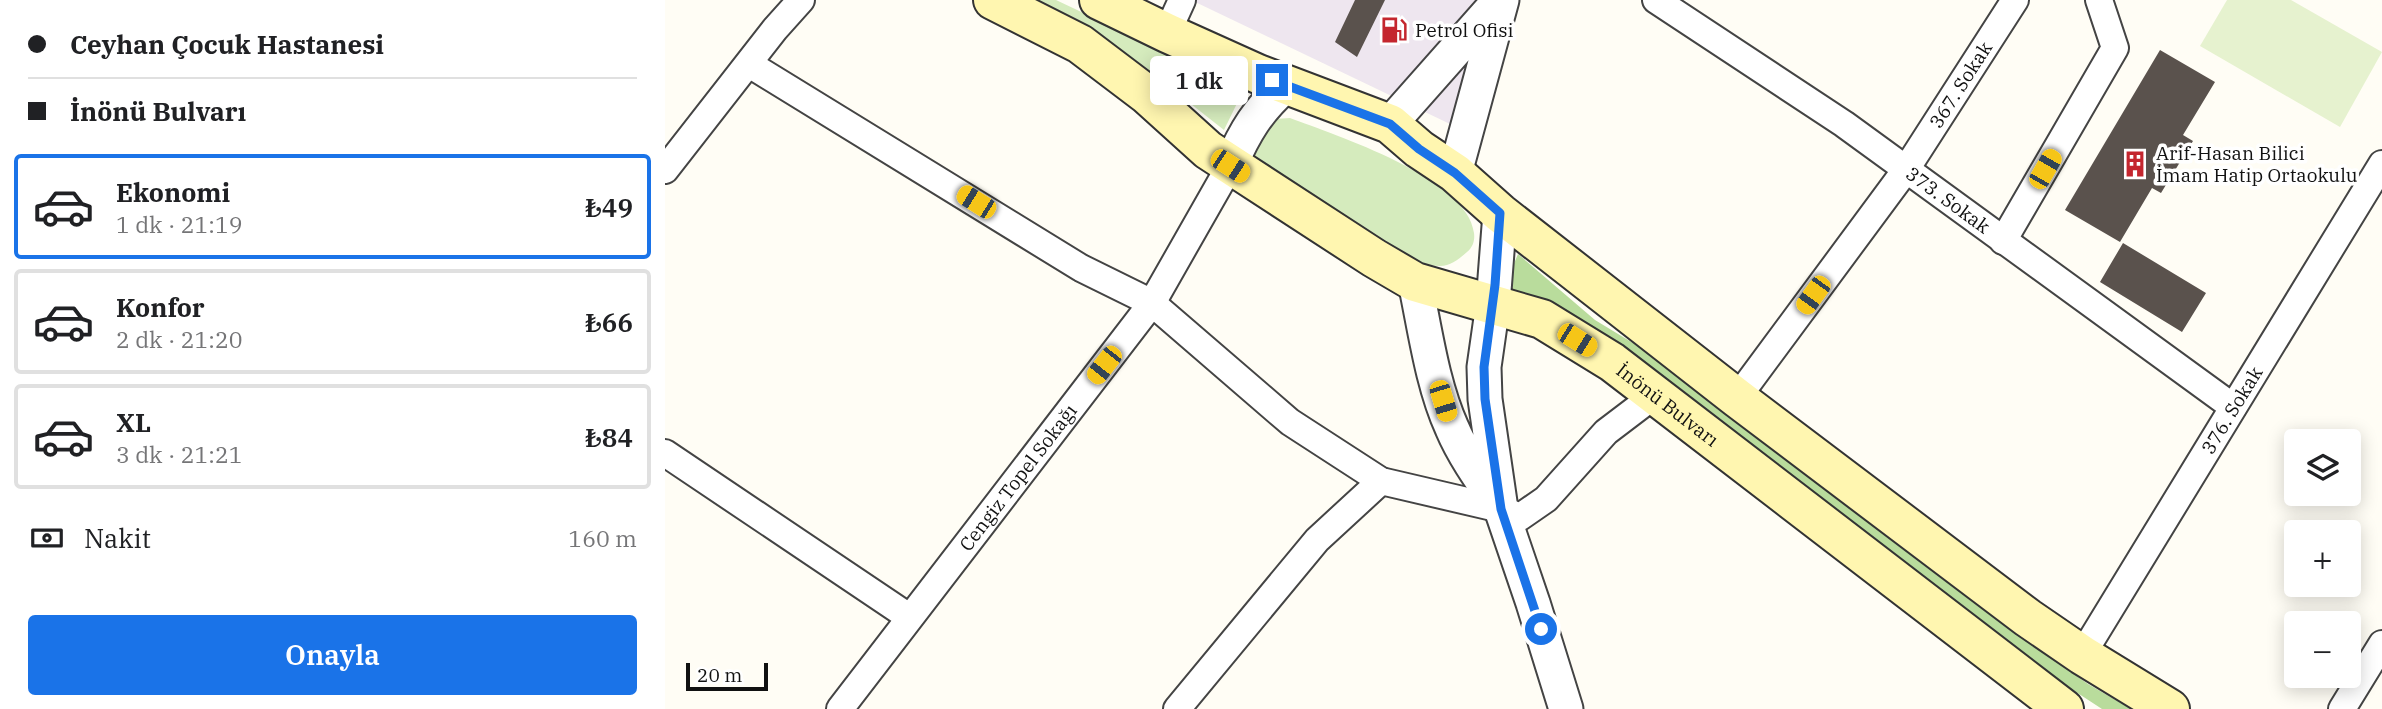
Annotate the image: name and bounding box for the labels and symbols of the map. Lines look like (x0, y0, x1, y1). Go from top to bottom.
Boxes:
fuel station icon: Petrol Ofisi (1379, 15, 1409, 45)
place label: Petrol Ofisi (1415, 18, 1514, 42)
street label: 367. Sokak (1924, 37, 1997, 133)
callout: 1 dk (1149, 56, 1247, 104)
route end (1256, 64, 1288, 96)
place label: Arif-Hasan Bilici İmam Hatip Ortaokulu (2156, 141, 2358, 187)
car (1207, 146, 1254, 186)
car (2026, 146, 2065, 192)
building icon: Arif-Hasan Bilici İmam Hatip Ortaokulu (2120, 149, 2150, 179)
street label: 373. Sokak (1901, 161, 1995, 238)
car (953, 182, 1000, 222)
car (1793, 272, 1834, 318)
car (1554, 320, 1601, 360)
car (1083, 342, 1126, 388)
street label: İnönü Bulvarı (1612, 358, 1724, 452)
street label: 376. Sokak (2196, 362, 2267, 458)
car (1427, 378, 1460, 424)
street label: Cengiz Topel Sokağı (954, 399, 1082, 556)
route start (1525, 613, 1557, 645)
scale bar (686, 660, 768, 692)

